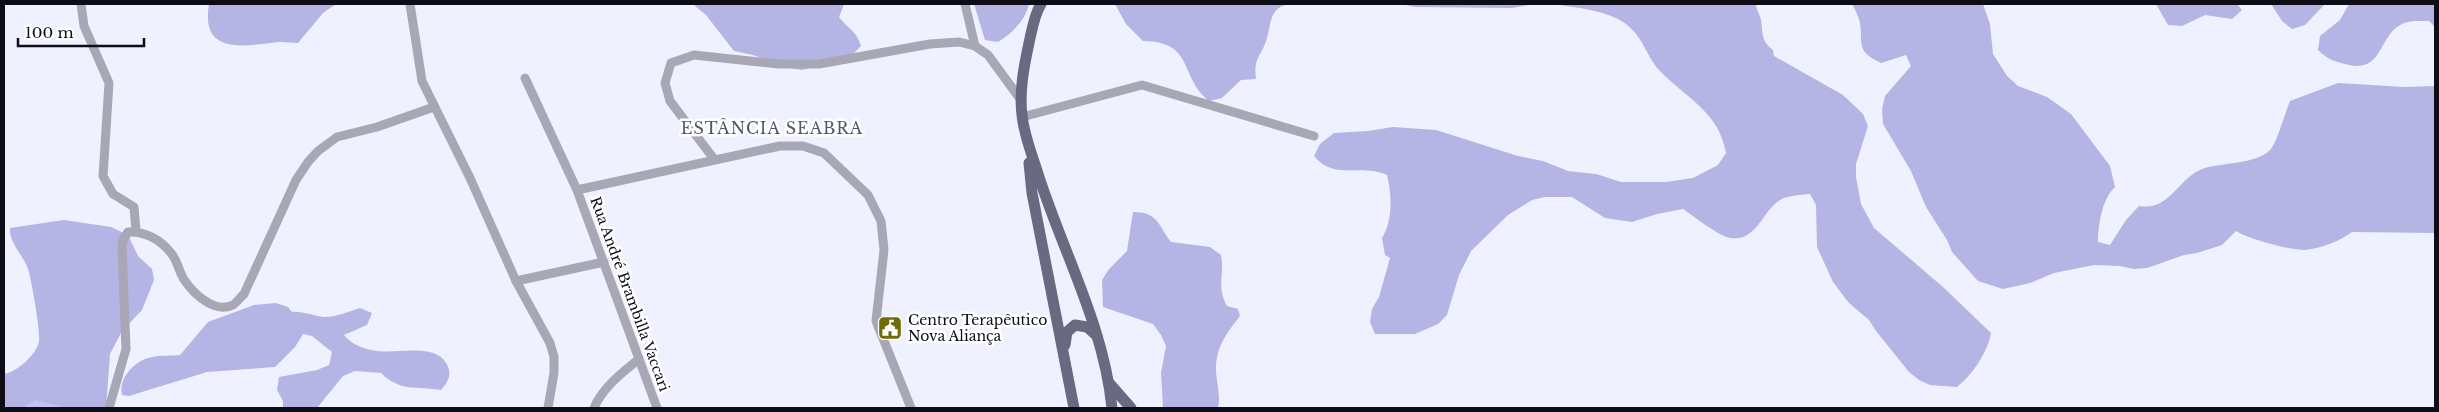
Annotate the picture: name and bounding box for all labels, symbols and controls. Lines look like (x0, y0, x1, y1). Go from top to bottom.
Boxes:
scale bar (18, 15, 144, 47)
text: 100 m (25, 23, 74, 42)
district label: ESTÂNCIA SEABRA (681, 118, 863, 138)
street label: Rua André Brambilla Vaccari (586, 194, 674, 394)
place label: Centro Terapêutico Nova Aliança (908, 311, 1047, 345)
public building icon: Centro Terapêutico Nova Aliança (877, 315, 903, 341)

